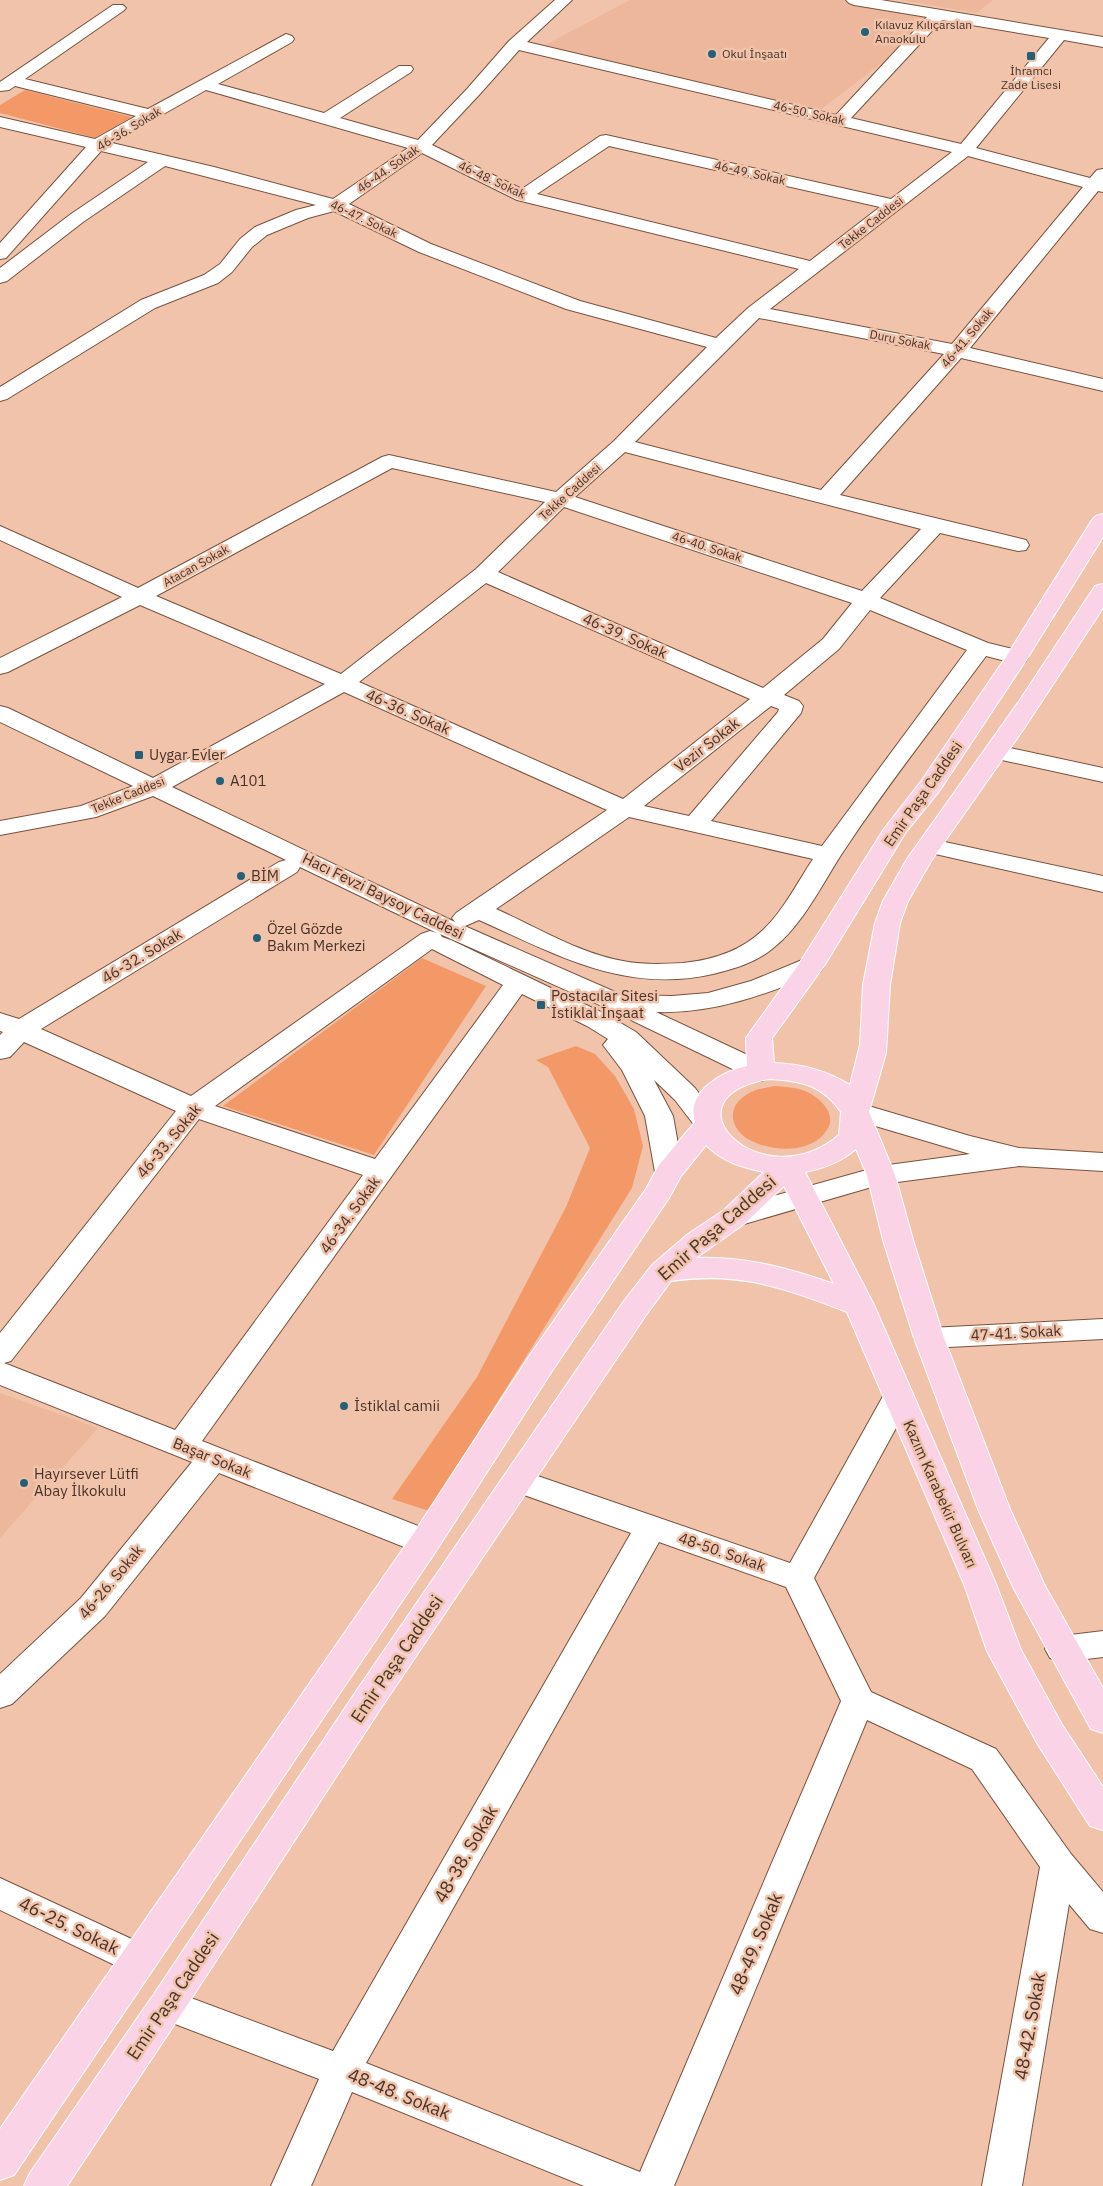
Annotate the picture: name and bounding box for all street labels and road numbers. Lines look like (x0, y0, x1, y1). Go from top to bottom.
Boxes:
street label: 46-50. Sokak (772, 97, 847, 128)
street label: 46-36. Sokak (94, 103, 164, 154)
street label: 46-44. Sokak (354, 141, 422, 195)
street label: 46-48. Sokak (456, 157, 529, 202)
street label: 46-49. Sokak (713, 157, 788, 188)
street label: Tekke Caddesi (835, 193, 906, 252)
street label: 46-47. Sokak (328, 196, 401, 241)
street label: 46-41. Sokak (938, 305, 996, 370)
street label: Duru Sokak (868, 326, 932, 353)
street label: Tekke Caddesi (536, 460, 604, 523)
street label: 46-40. Sokak (670, 528, 745, 565)
street label: Atacan Sokak (160, 541, 232, 590)
street label: 46-39. Sokak (580, 608, 670, 663)
street label: 46-36. Sokak (363, 684, 453, 739)
street label: Vezir Sokak (670, 713, 743, 776)
street label: Emir Paşa Caddesi (879, 737, 966, 850)
street label: Tekke Caddesi (89, 773, 167, 816)
street label: Hacı Fevzi Baysoy Caddesi (299, 848, 467, 943)
street label: 46-32. Sokak (98, 924, 185, 987)
street label: 46-33. Sokak (132, 1100, 205, 1181)
street label: Emir Paşa Caddesi (653, 1170, 781, 1285)
street label: 46-34. Sokak (315, 1172, 384, 1257)
street label: 47-41. Sokak (970, 1321, 1062, 1344)
street label: Kazım Karabekir Bulvarı (899, 1417, 982, 1571)
street label: Başar Sokak (170, 1433, 254, 1482)
street label: 48-50. Sokak (676, 1528, 768, 1575)
street label: 46-26. Sokak (74, 1541, 147, 1622)
street label: Emir Paşa Caddesi (345, 1590, 448, 1727)
street label: 48-38. Sokak (428, 1801, 503, 1907)
street label: 48-49. Sokak (724, 1889, 788, 1998)
street label: 46-25. Sokak (15, 1891, 124, 1960)
street label: Emir Paşa Caddesi (121, 1927, 224, 2064)
street label: 48-42. Sokak (1009, 1970, 1050, 2081)
street label: 48-48. Sokak (345, 2063, 454, 2125)

